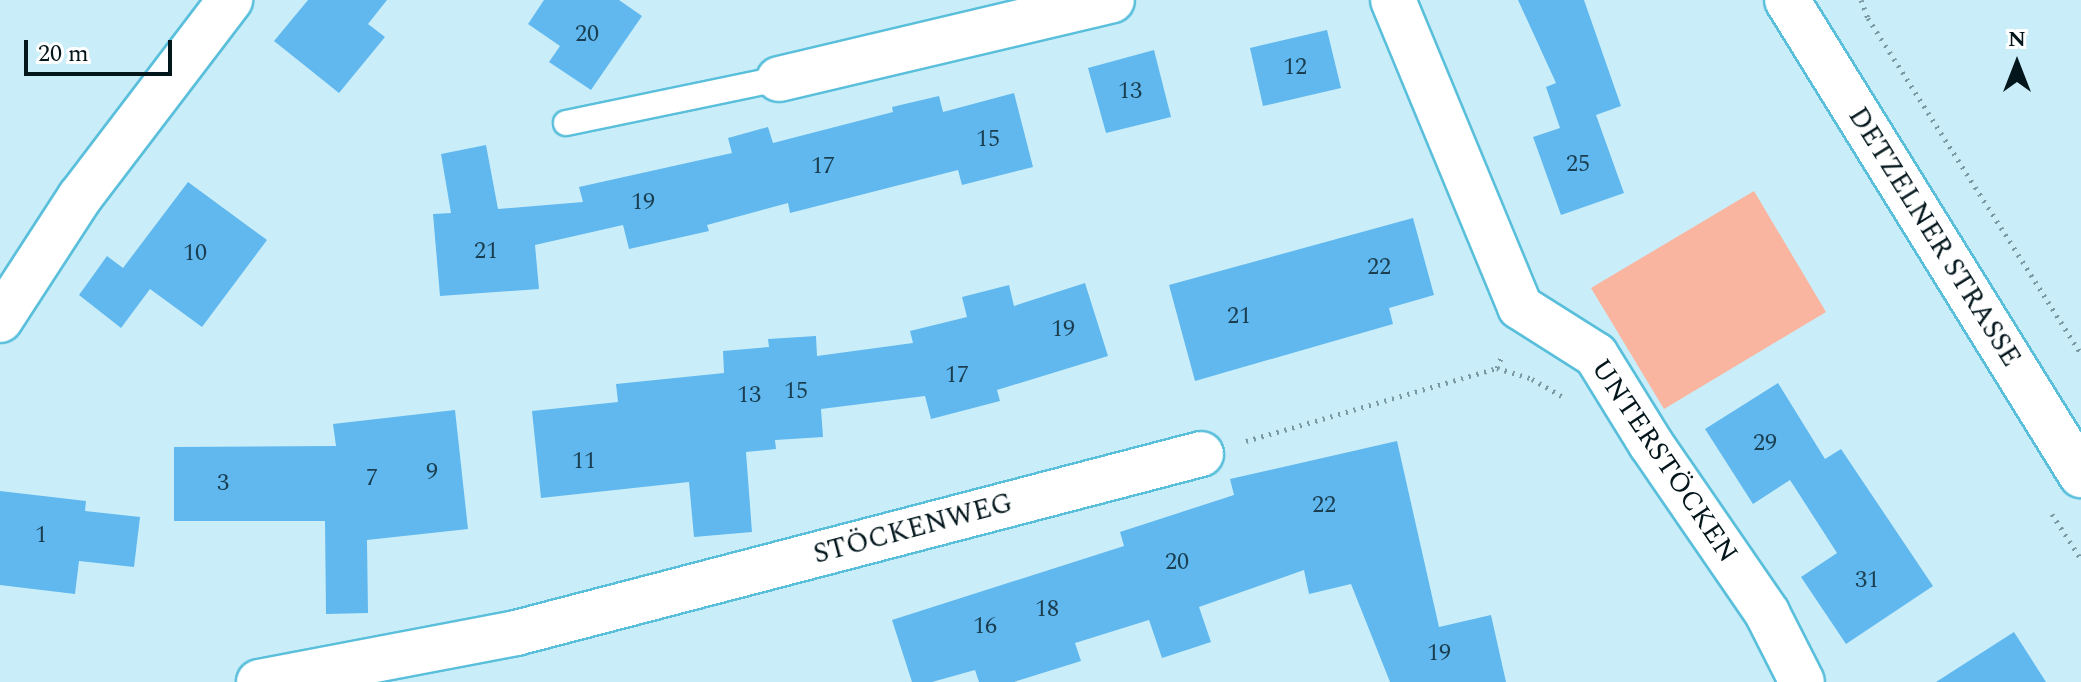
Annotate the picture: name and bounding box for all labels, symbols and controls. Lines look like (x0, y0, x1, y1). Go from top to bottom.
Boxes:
house number: 20 (575, 21, 599, 49)
text: N (2008, 23, 2026, 56)
scale bar (28, 24, 176, 74)
north arrow (1977, 24, 2057, 104)
text: 20 m (38, 36, 89, 72)
house number: 12 (1283, 54, 1307, 82)
house number: 13 (1118, 78, 1142, 106)
street label: DETZELNER STRASSE (1840, 101, 2028, 373)
house number: 15 (976, 126, 1000, 154)
house number: 25 (1566, 151, 1590, 179)
house number: 17 (811, 153, 835, 181)
house number: 19 (631, 189, 655, 217)
house number: 21 (474, 238, 498, 266)
house number: 10 (183, 240, 207, 268)
house number: 22 (1367, 254, 1391, 282)
house number: 21 (1227, 303, 1251, 331)
house number: 19 (1051, 316, 1075, 344)
street label: UNTERSTÖCKEN (1583, 353, 1745, 569)
house number: 17 (945, 362, 969, 390)
house number: 15 (784, 378, 808, 406)
house number: 13 (737, 382, 761, 410)
house number: 29 (1753, 430, 1777, 458)
house number: 11 (572, 448, 596, 476)
house number: 9 (426, 459, 438, 487)
house number: 7 (366, 465, 378, 493)
house number: 3 (217, 470, 229, 498)
street label: STÖCKENWEG (810, 486, 1016, 572)
house number: 22 (1312, 492, 1336, 520)
house number: 1 (35, 522, 47, 550)
house number: 20 (1165, 549, 1189, 577)
house number: 31 (1855, 567, 1879, 595)
house number: 18 (1035, 596, 1059, 624)
house number: 16 (973, 613, 997, 641)
house number: 19 (1427, 640, 1451, 668)

